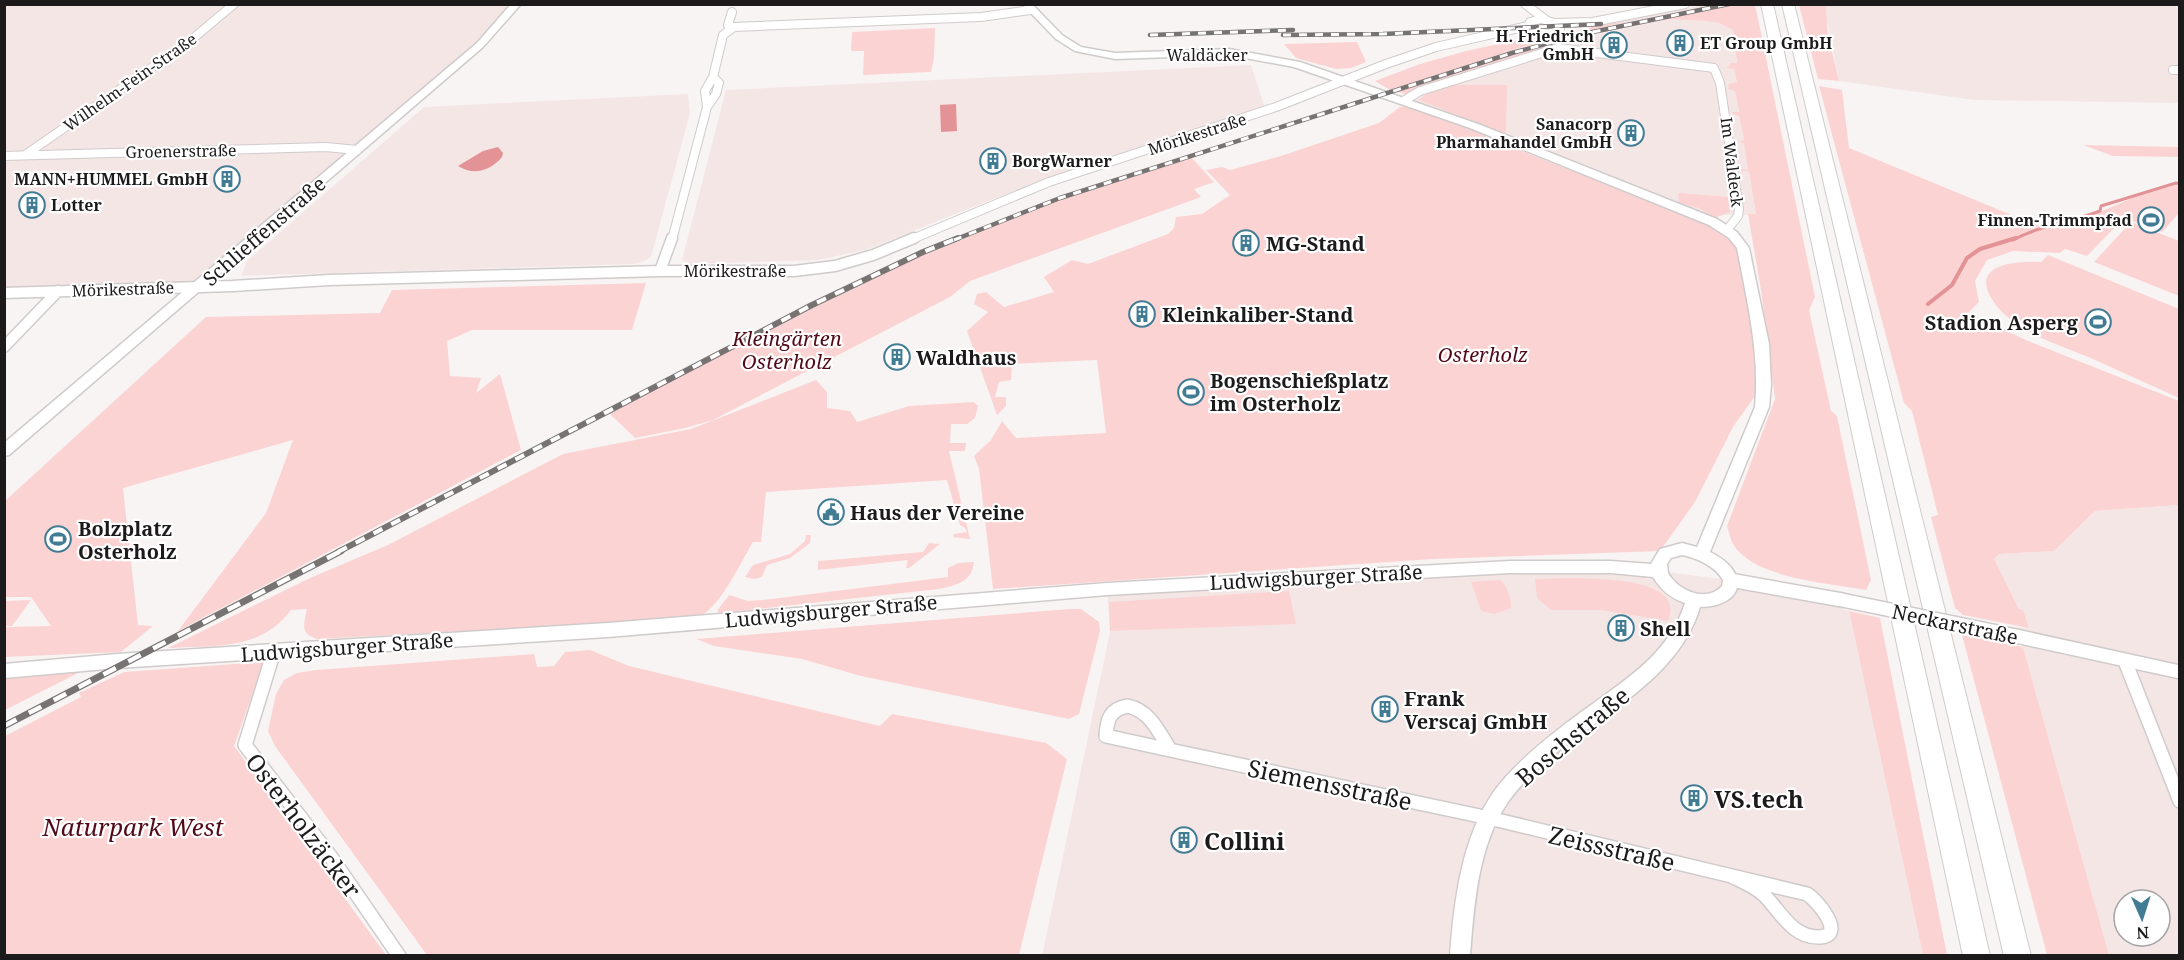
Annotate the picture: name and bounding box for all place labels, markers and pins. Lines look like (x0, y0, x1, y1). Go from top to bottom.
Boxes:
place label: H. Friedrich GmbH (1495, 25, 1594, 65)
building icon: ET Group GmbH (1665, 28, 1695, 58)
building icon: H. Friedrich GmbH (1599, 30, 1629, 60)
place label: ET Group GmbH (1700, 32, 1832, 54)
place label: Sanacorp Pharmahandel GmbH (1436, 113, 1612, 153)
building icon: Sanacorp Pharmahandel GmbH (1616, 118, 1646, 148)
building icon: BorgWarner (978, 146, 1008, 176)
place label: BorgWarner (1012, 150, 1112, 172)
building icon: MANN+HUMMEL GmbH (212, 164, 242, 194)
place label: MANN+HUMMEL GmbH (14, 168, 208, 190)
building icon: Lotter (17, 190, 47, 220)
place label: Lotter (51, 194, 102, 216)
sports icon: Finnen-Trimmpfad (2136, 205, 2166, 235)
place label: Finnen-Trimmpfad (1977, 209, 2133, 231)
building icon: MG-Stand (1231, 228, 1261, 258)
place label: MG-Stand (1266, 230, 1365, 257)
building icon: Kleinkaliber-Stand (1127, 299, 1157, 329)
place label: Kleinkaliber-Stand (1162, 301, 1353, 328)
sports icon: Stadion Asperg (2083, 307, 2113, 337)
place label: Stadion Asperg (1925, 309, 2079, 336)
building icon: Waldhaus (882, 342, 912, 372)
place label: Waldhaus (916, 344, 1016, 371)
place label: Bogenschießplatz im Osterholz (1210, 367, 1388, 417)
sports icon: Bogenschießplatz im Osterholz (1176, 377, 1206, 407)
public building icon: Haus der Vereine (816, 497, 846, 527)
place label: Haus der Vereine (850, 499, 1025, 526)
place label: Bolzplatz Osterholz (78, 515, 177, 565)
sports icon: Bolzplatz Osterholz (43, 524, 73, 554)
building icon: Shell (1606, 613, 1636, 643)
place label: Shell (1640, 615, 1690, 642)
place label: Frank Verscaj GmbH (1404, 685, 1547, 735)
building icon: Frank Verscaj GmbH (1370, 694, 1400, 724)
place label: VS.tech (1714, 782, 1804, 815)
building icon: VS.tech (1679, 783, 1709, 813)
place label: Collini (1204, 824, 1285, 857)
building icon: Collini (1169, 825, 1199, 855)

